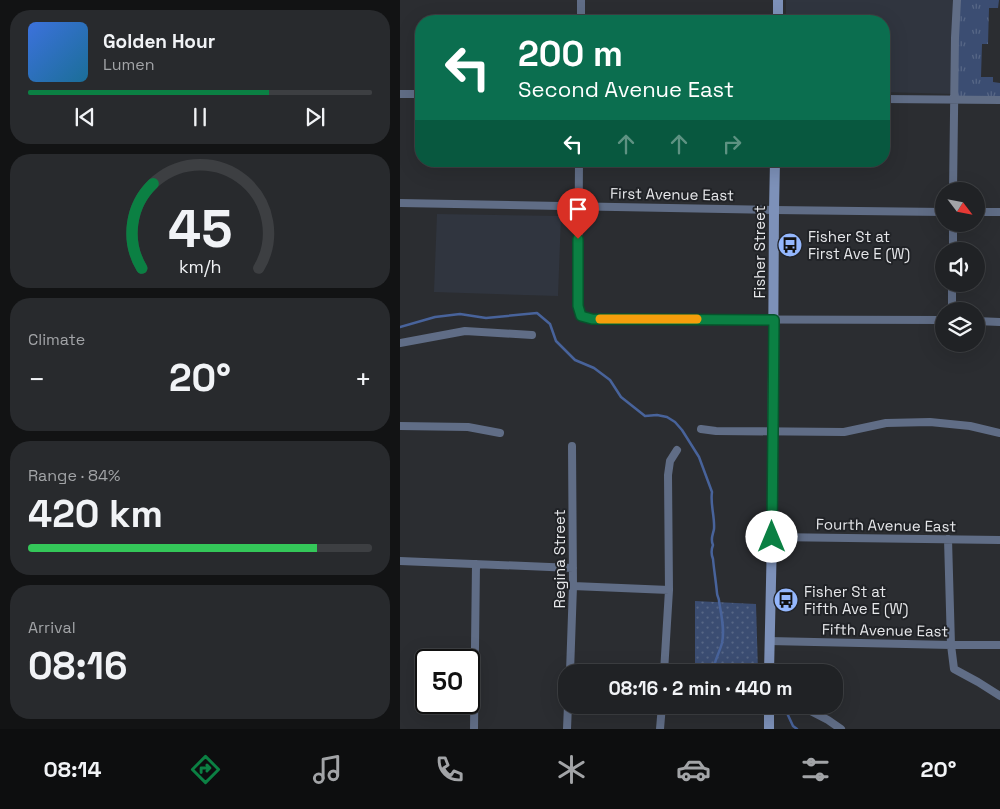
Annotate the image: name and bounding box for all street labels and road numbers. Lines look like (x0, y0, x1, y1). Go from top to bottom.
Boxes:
street label: First Avenue East (610, 183, 734, 205)
street label: Fisher Street (750, 205, 769, 299)
street label: Regina Street (550, 509, 569, 609)
street label: Fourth Avenue East (816, 514, 956, 536)
street label: Fifth Avenue East (822, 619, 948, 641)

